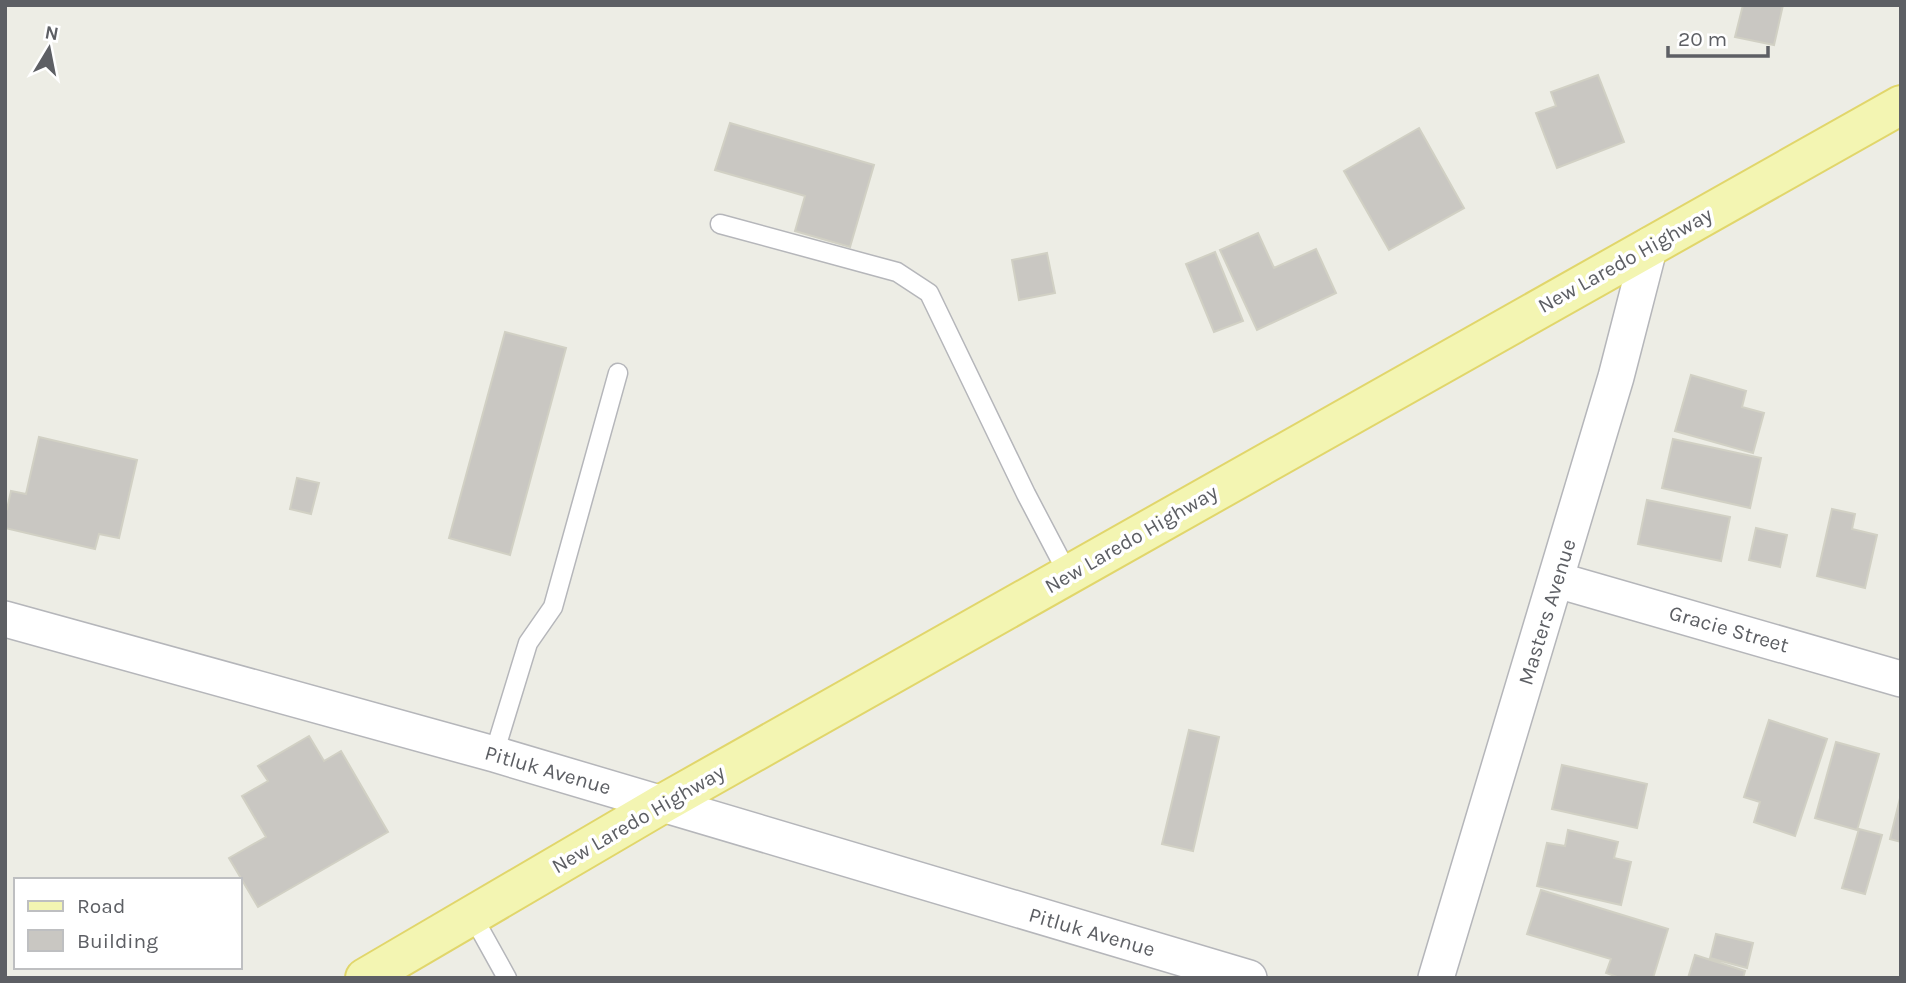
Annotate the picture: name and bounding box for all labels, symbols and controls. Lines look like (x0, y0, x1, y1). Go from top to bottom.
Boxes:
north arrow (14, 14, 84, 84)
scale bar (1668, 14, 1768, 58)
text: N (43, 21, 60, 45)
text: 20 m (1678, 27, 1727, 51)
street label: New Laredo Highway (1534, 202, 1716, 318)
street label: New Laredo Highway (1040, 480, 1222, 598)
street label: Masters Avenue (1513, 536, 1581, 688)
street label: Gracie Street (1666, 600, 1792, 658)
street label: Pitluk Avenue (482, 741, 614, 799)
street label: New Laredo Highway (547, 760, 729, 878)
legend (14, 878, 242, 969)
text: Road (77, 894, 125, 918)
street label: Pitluk Avenue (1026, 903, 1158, 961)
text: Building (77, 929, 158, 953)

